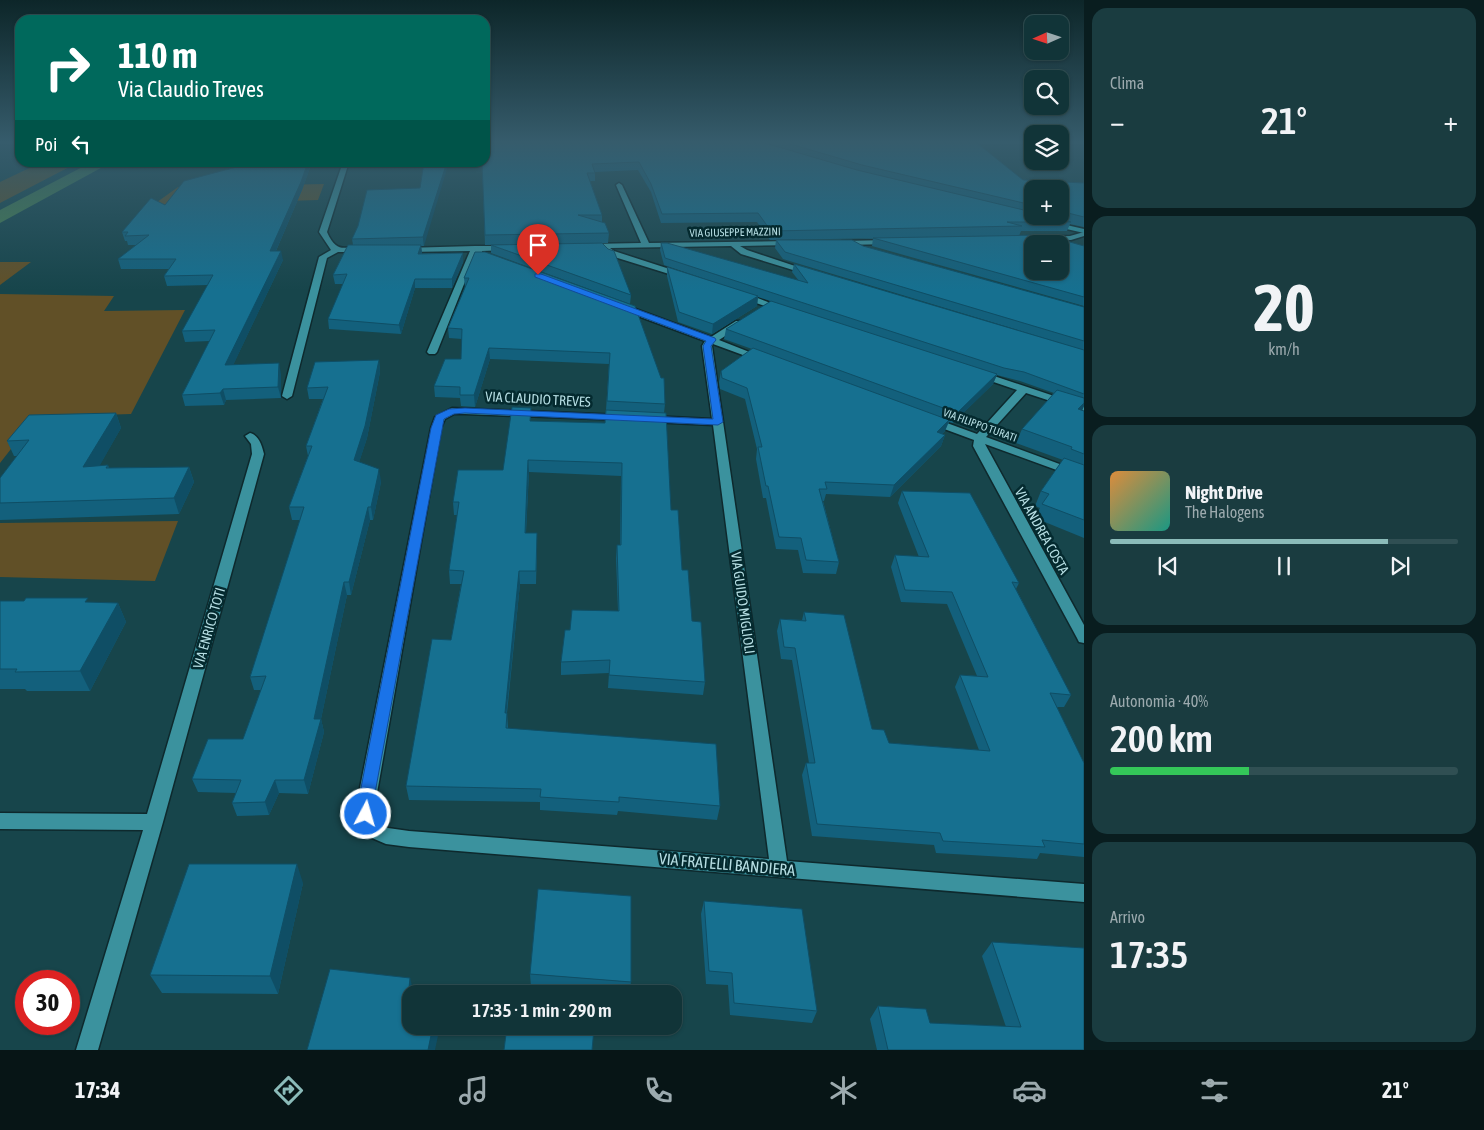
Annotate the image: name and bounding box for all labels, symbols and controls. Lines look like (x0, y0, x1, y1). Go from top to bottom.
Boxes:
north arrow (1024, 15, 1069, 60)
map controls (1024, 15, 1069, 280)
icon: right (35, 35, 100, 100)
text: 110 m (118, 35, 197, 75)
button: search (1024, 70, 1069, 115)
text: Clima (1110, 74, 1144, 92)
text: Via Claudio Treves (118, 76, 264, 102)
text: 21° (1261, 99, 1307, 142)
text: − (1110, 105, 1125, 137)
text: + (1443, 105, 1458, 137)
button: layers (1024, 125, 1069, 170)
icon: left (67, 130, 95, 158)
text: Poi (35, 133, 57, 155)
button: + (1024, 180, 1069, 225)
pin (517, 224, 559, 275)
street label: VIA GIUSEPPE MAZZINI (689, 225, 781, 239)
icon: arrive (524, 231, 552, 259)
button: − (1024, 235, 1069, 280)
text: 20 (1253, 270, 1315, 345)
text: km/h (1268, 340, 1300, 358)
street label: VIA CLAUDIO TREVES (485, 388, 591, 410)
street label: VIA FILIPPO TURATI (942, 406, 1018, 444)
text: Night Drive (1185, 481, 1263, 503)
street label: VIA ANDREA COSTA (1012, 485, 1072, 577)
text: The Halogens (1185, 503, 1265, 521)
street label: VIA GUIDO MIGLIOLI (728, 551, 758, 655)
icon: previous (1154, 552, 1182, 580)
icon: pause (1270, 552, 1298, 580)
icon: next (1386, 552, 1414, 580)
street label: VIA ENRICO TOTI (190, 586, 228, 670)
text: Autonomia · 40% (1110, 692, 1208, 710)
text: 200 km (1110, 717, 1213, 760)
position arrow (339, 787, 391, 839)
street label: VIA FRATELLI BANDIERA (658, 849, 796, 879)
text: Arrivo (1110, 908, 1145, 926)
text: 17:35 (1110, 933, 1188, 976)
speed limit sign: 30 (15, 970, 80, 1035)
text: 17:35 · 1 min · 290 m (472, 999, 612, 1021)
icon: directions (271, 1073, 306, 1108)
icon: music (456, 1073, 491, 1108)
icon: phone (641, 1073, 676, 1108)
icon: climate (826, 1073, 861, 1108)
icon: car (1012, 1073, 1047, 1108)
icon: filters (1197, 1073, 1232, 1108)
text: 17:34 (75, 1077, 120, 1103)
text: 21° (1382, 1077, 1409, 1103)

